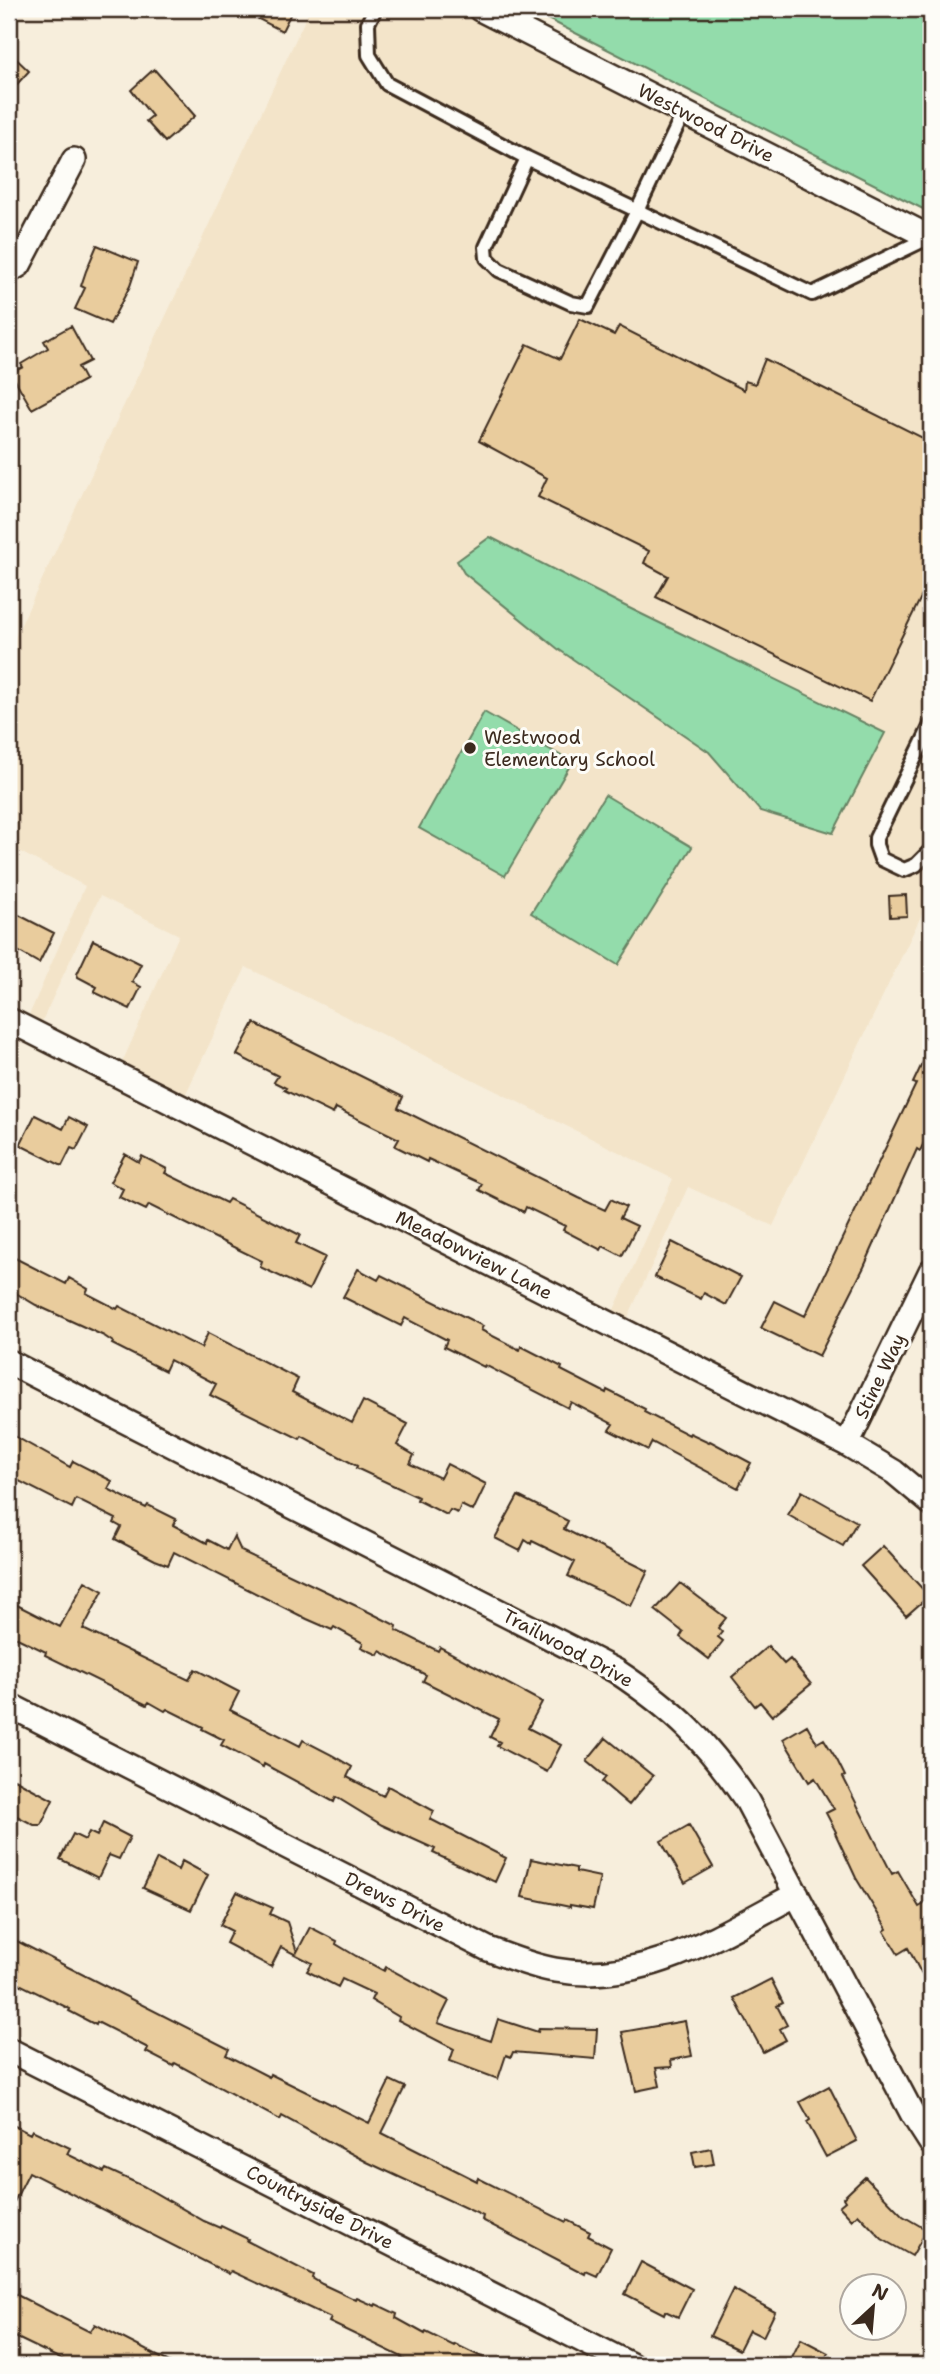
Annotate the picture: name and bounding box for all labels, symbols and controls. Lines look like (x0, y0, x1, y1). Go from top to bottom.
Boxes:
street label: Westwood Drive (634, 78, 778, 168)
place label: Westwood Elementary School (484, 725, 655, 772)
marker: Westwood Elementary School (462, 740, 478, 756)
street label: Meadowview Lane (391, 1205, 557, 1305)
street label: Stine Way (849, 1329, 911, 1423)
street label: Trailwood Drive (498, 1603, 638, 1693)
street label: Drews Drive (341, 1866, 449, 1938)
street label: Countryside Drive (242, 2159, 398, 2255)
north arrow (838, 2272, 908, 2342)
text: N (868, 2278, 892, 2307)

